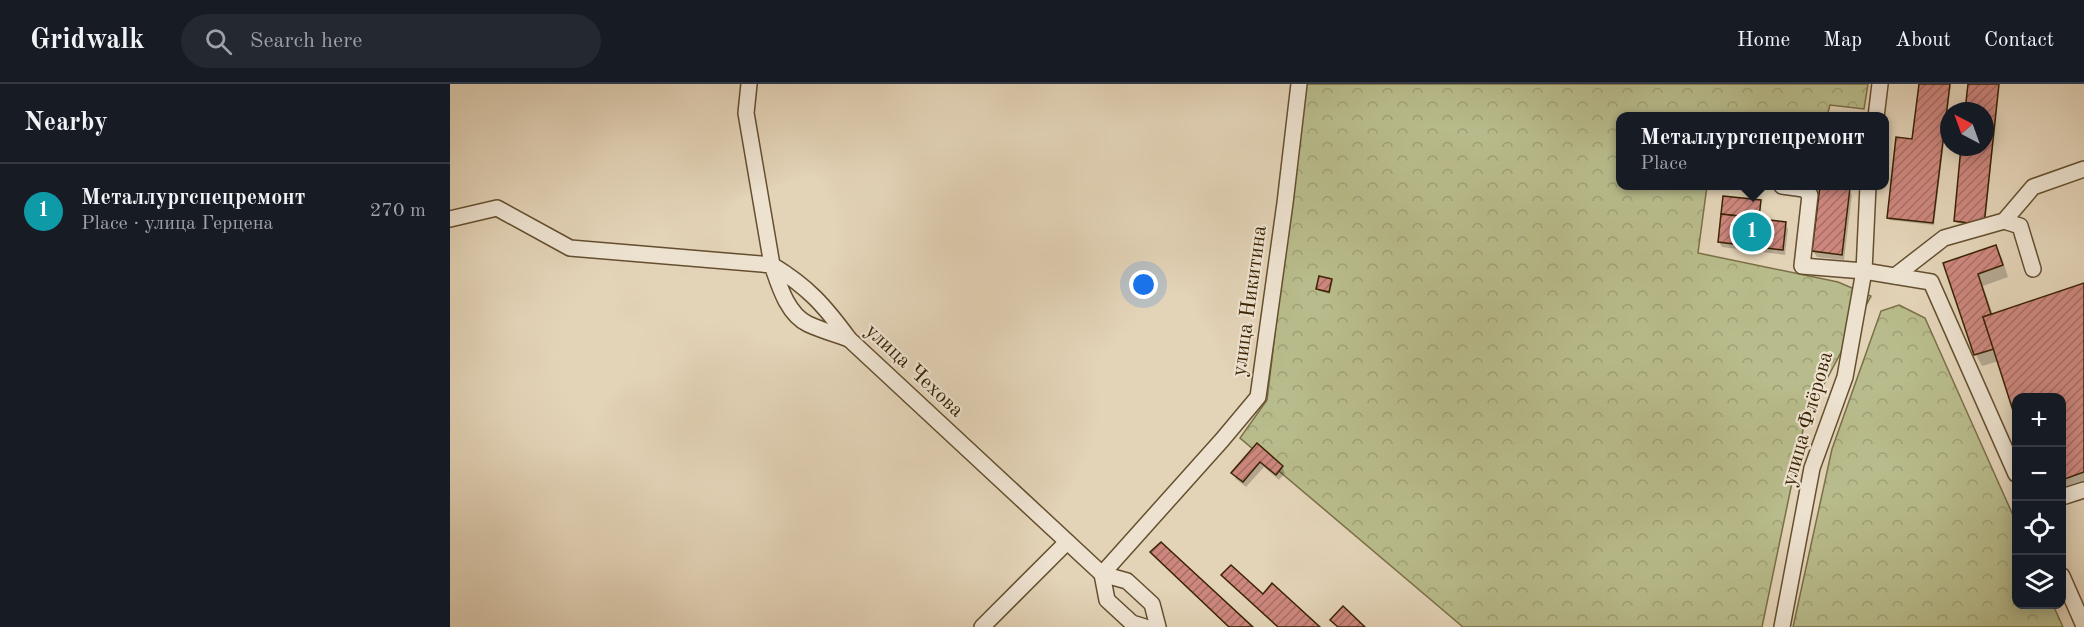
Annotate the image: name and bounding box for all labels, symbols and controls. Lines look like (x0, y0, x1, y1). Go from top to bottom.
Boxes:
search box (181, 14, 601, 68)
icon: search (202, 25, 235, 58)
text: Gridwalk (30, 27, 145, 55)
text: Search here (250, 30, 362, 52)
text: Home (1737, 30, 1790, 51)
text: Map (1823, 30, 1862, 51)
text: About (1895, 30, 1951, 51)
text: Contact (1984, 30, 2054, 51)
north arrow (1940, 102, 1994, 156)
text: Nearby (24, 110, 108, 136)
popup (1616, 112, 1889, 190)
text: Металлургспецремонт (1640, 127, 1865, 149)
text: Place (1640, 154, 1687, 174)
text: Металлургспецремонт (81, 187, 305, 209)
text: 1 (38, 201, 49, 221)
text: 270 m (370, 201, 426, 221)
pin: 1 (1732, 210, 1772, 254)
text: Place · улица Герцена (81, 214, 273, 234)
street label: улица Никитина (1229, 224, 1271, 378)
your location (1129, 270, 1158, 299)
street label: улица Чехова (861, 320, 967, 422)
street label: улица Флёрова (1779, 349, 1837, 489)
map controls (2012, 393, 2066, 609)
button: + (2012, 393, 2066, 447)
button: − (2012, 447, 2066, 501)
button: locate (2012, 501, 2066, 555)
button: layers (2012, 555, 2066, 609)

